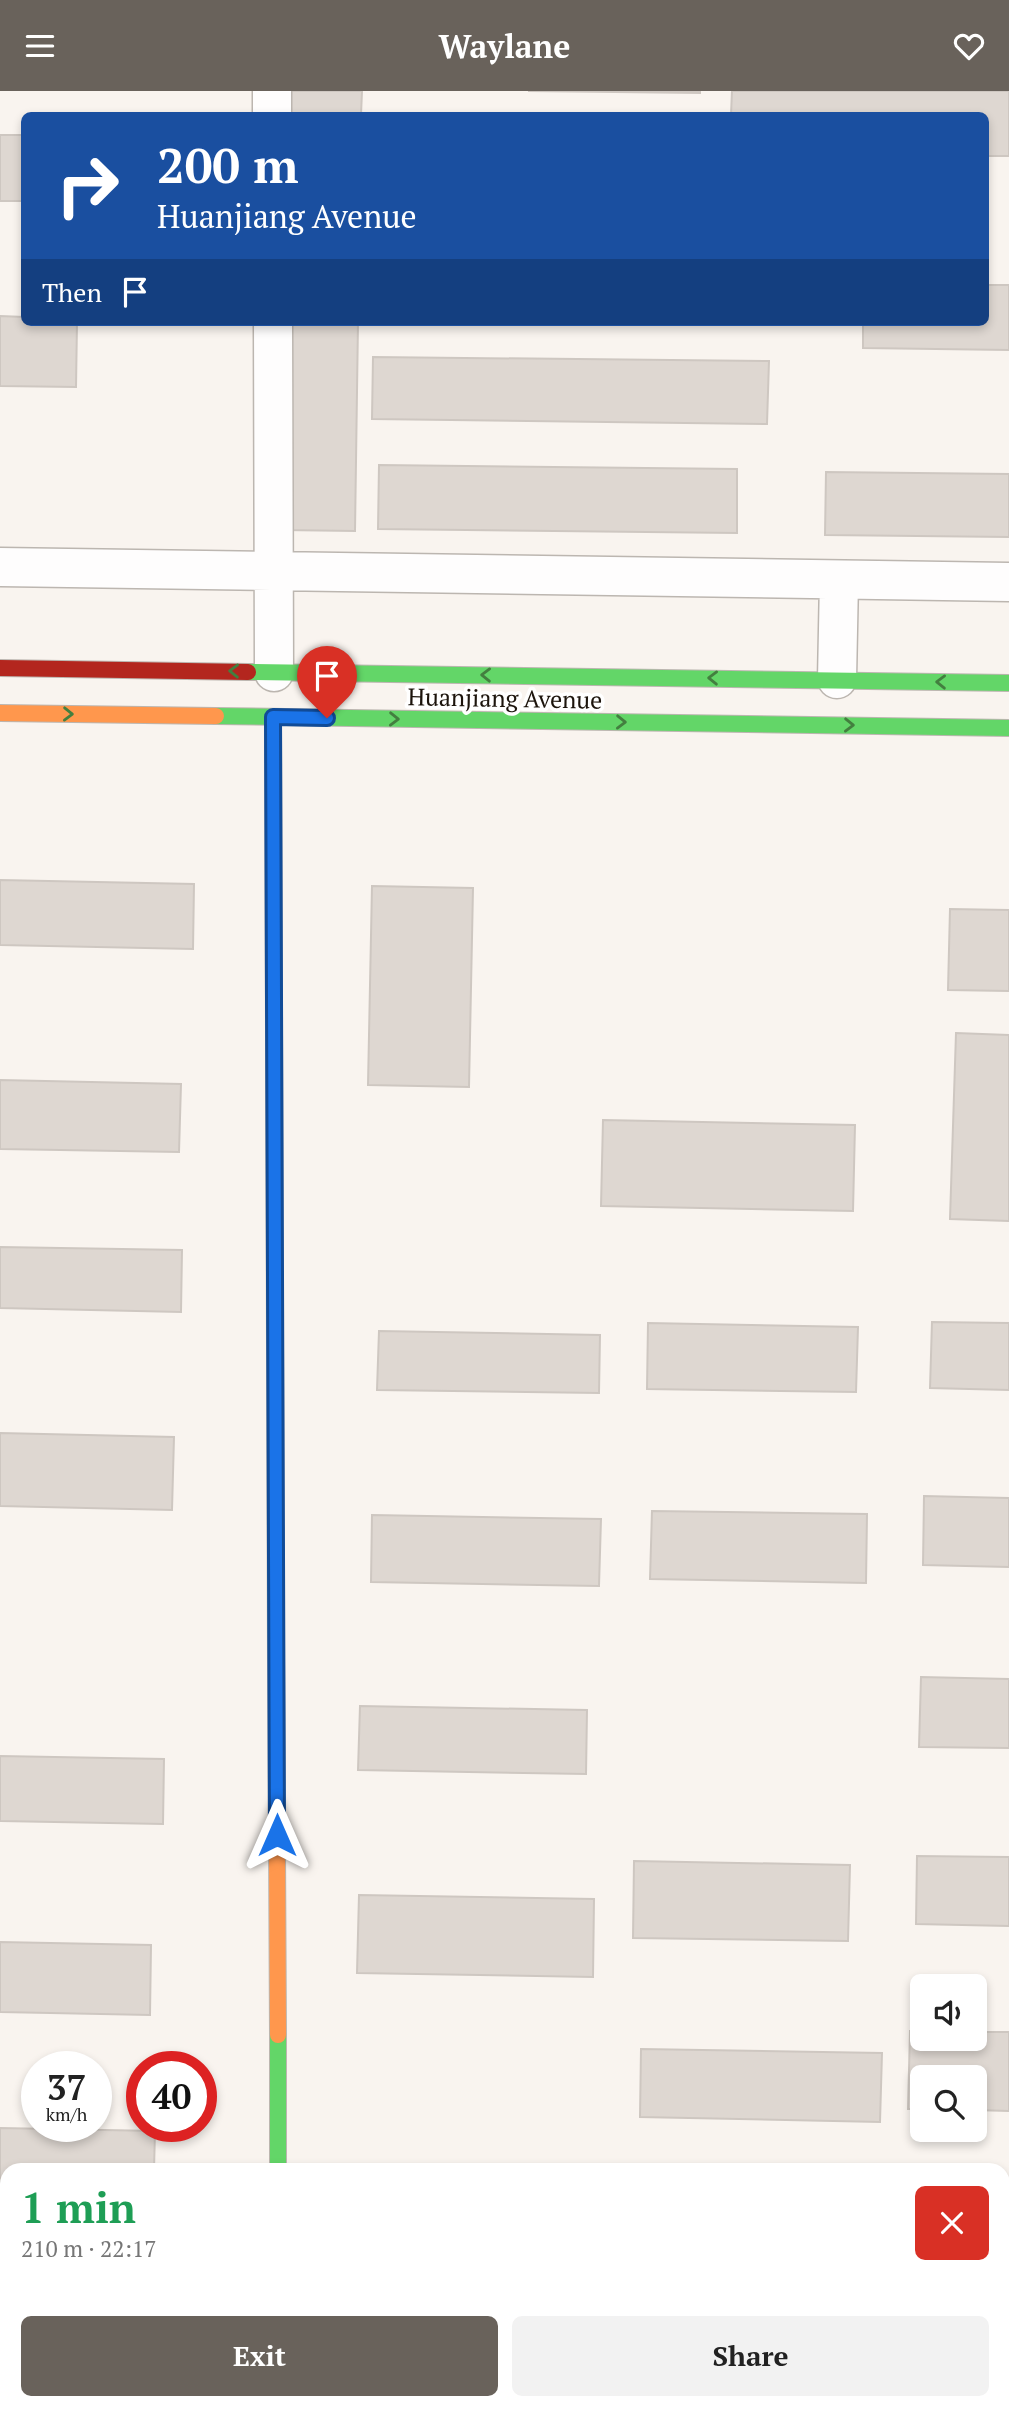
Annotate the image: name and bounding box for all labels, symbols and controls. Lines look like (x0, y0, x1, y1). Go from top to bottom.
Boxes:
text: Waylane (439, 25, 570, 67)
icon: menu (21, 27, 59, 65)
icon: heart (950, 27, 988, 65)
text: 200 m (157, 132, 299, 197)
icon: right (42, 140, 133, 231)
text: Huanjiang Avenue (157, 195, 417, 237)
icon: arrive (116, 273, 154, 311)
text: Then (42, 275, 102, 309)
pin (297, 646, 357, 718)
icon: arrive (308, 657, 346, 695)
one-way arrow (228, 663, 239, 679)
one-way arrow (480, 667, 491, 682)
one-way arrow (708, 670, 718, 686)
one-way arrow (935, 674, 946, 689)
street label: Huanjiang Avenue (407, 680, 603, 716)
one-way arrow (63, 706, 74, 722)
one-way arrow (389, 711, 399, 727)
one-way arrow (616, 714, 627, 730)
one-way arrow (844, 717, 854, 733)
position arrow (240, 1798, 314, 1872)
map controls (910, 1974, 987, 2142)
button: sound (910, 1974, 987, 2051)
speed limit sign: 40 (126, 2051, 217, 2142)
text: 37 (47, 2064, 86, 2110)
button: search (910, 2065, 987, 2142)
text: km/h (46, 2102, 87, 2126)
text: 1 min (21, 2179, 136, 2235)
button: close (915, 2186, 989, 2260)
text: 210 m · 22:17 (21, 2233, 156, 2264)
button: Exit (21, 2316, 498, 2396)
button: Share (512, 2316, 989, 2396)

